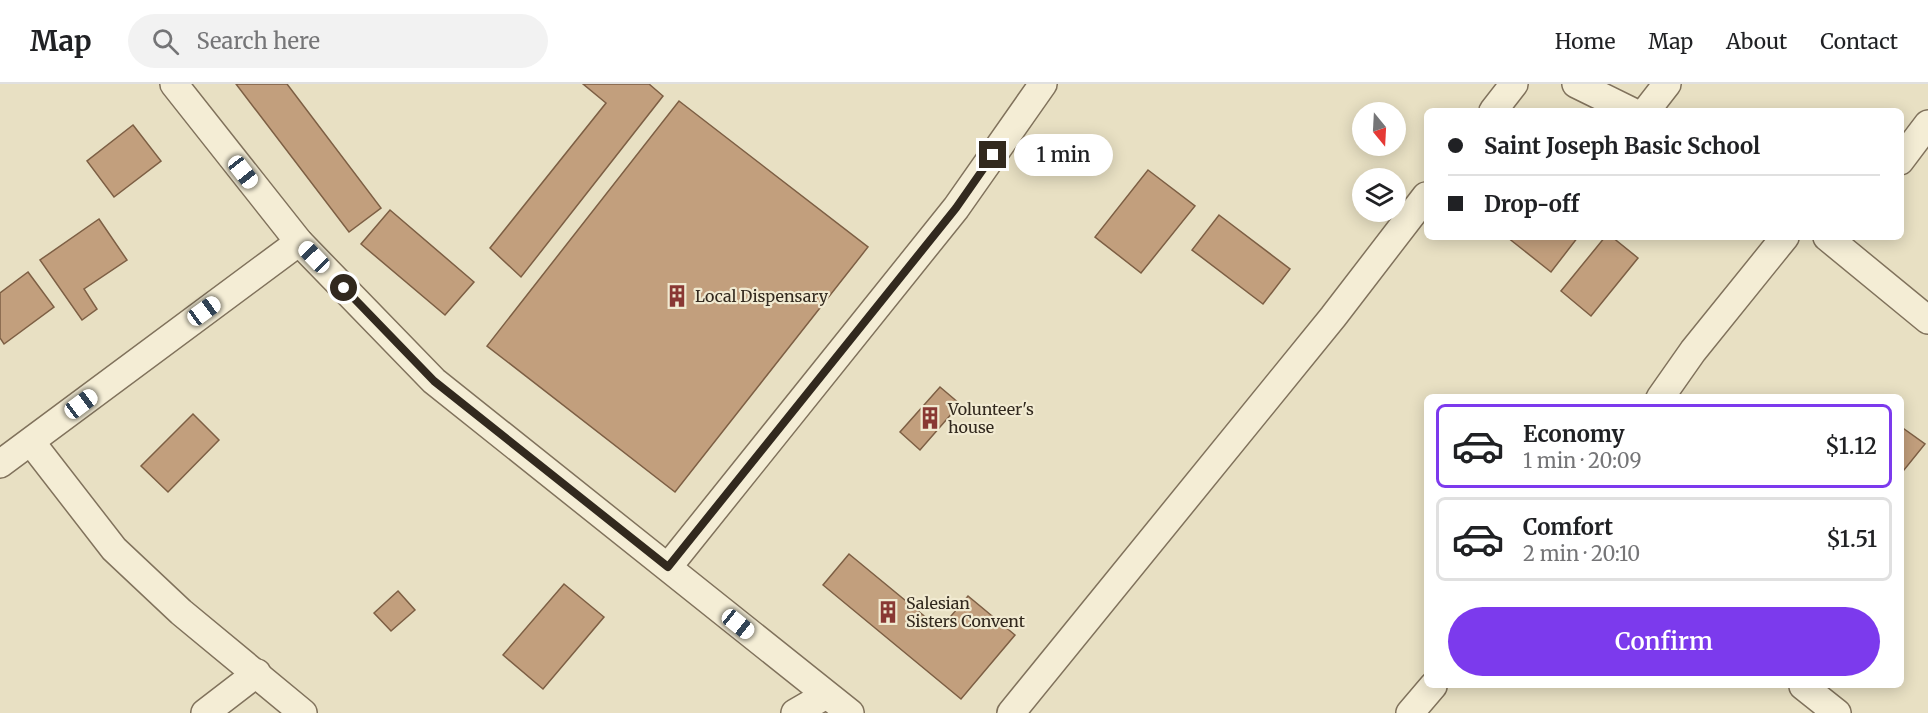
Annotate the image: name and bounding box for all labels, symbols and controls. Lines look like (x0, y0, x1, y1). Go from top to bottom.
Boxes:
search box (128, 14, 548, 68)
text: Map (30, 23, 92, 59)
icon: search (149, 25, 182, 58)
text: Search here (197, 27, 320, 55)
text: Home (1555, 28, 1615, 55)
text: Map (1648, 28, 1693, 55)
text: About (1726, 28, 1787, 55)
text: Contact (1820, 28, 1898, 55)
north arrow (1352, 102, 1406, 156)
map controls (1352, 102, 1406, 222)
text: Saint Joseph Basic School (1484, 132, 1760, 160)
callout: 1 min (1014, 134, 1113, 176)
route end (979, 141, 1006, 168)
text: 1 min (1037, 142, 1090, 167)
car (225, 152, 261, 192)
button: layers (1352, 168, 1406, 222)
text: Drop-off (1484, 190, 1579, 218)
car (295, 238, 333, 276)
route start (330, 274, 357, 301)
building icon: Local Dispensary (664, 283, 690, 309)
place label: Local Dispensary (695, 286, 829, 306)
car (184, 293, 224, 329)
car (61, 386, 101, 422)
place label: Volunteer's house (947, 399, 1034, 437)
building icon: Volunteer's house (917, 405, 943, 431)
icon: car (1451, 419, 1505, 473)
text: Economy (1523, 420, 1624, 448)
text: $1.12 (1825, 432, 1877, 460)
text: 1 min · 20:09 (1523, 448, 1642, 473)
icon: car (1451, 512, 1505, 566)
text: Comfort (1523, 513, 1613, 541)
text: $1.51 (1826, 525, 1877, 553)
text: 2 min · 20:10 (1523, 541, 1640, 566)
place label: Salesian Sisters Convent (906, 593, 1026, 631)
building icon: Salesian Sisters Convent (875, 599, 901, 625)
car (718, 606, 758, 642)
button: Confirm (1448, 607, 1880, 676)

